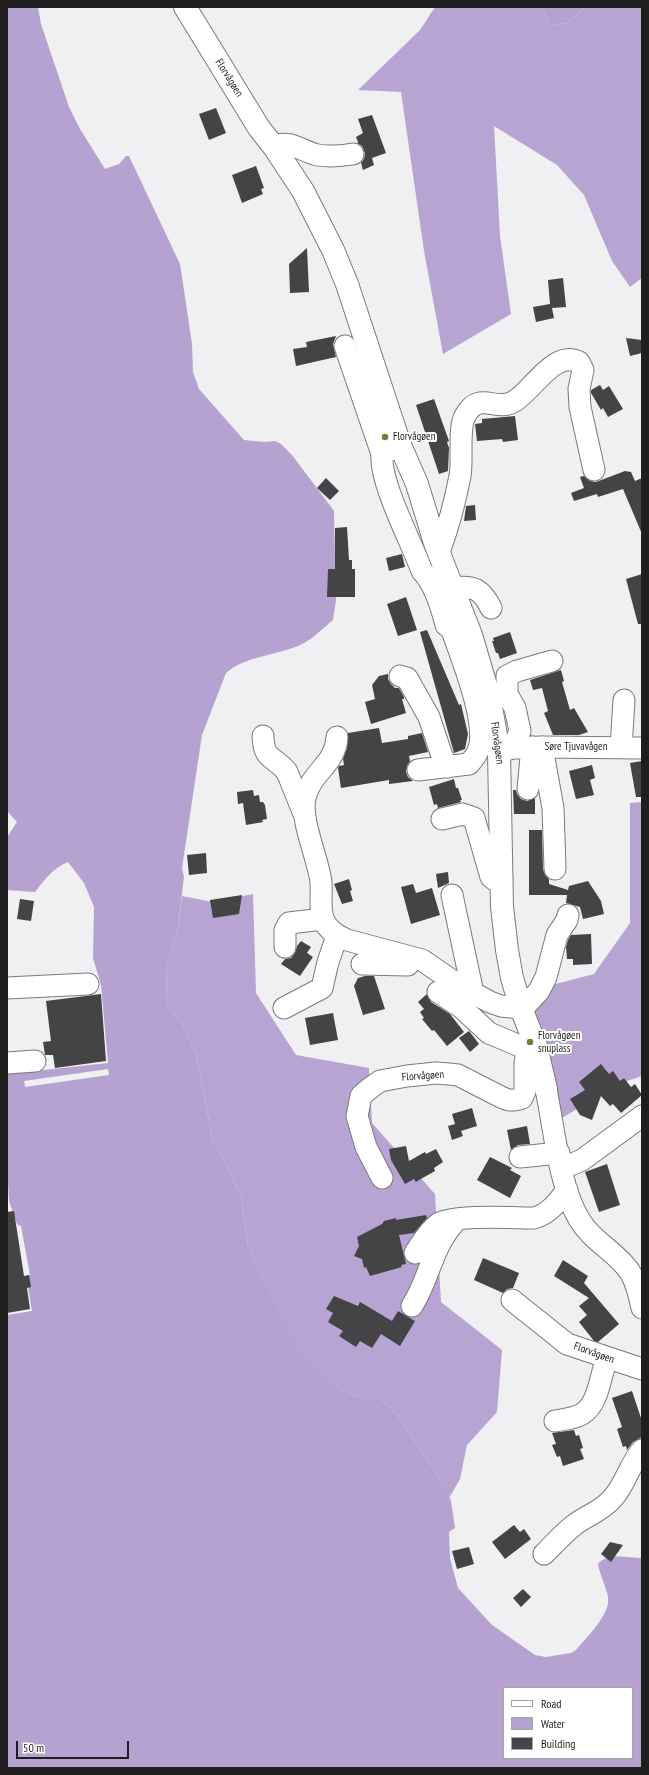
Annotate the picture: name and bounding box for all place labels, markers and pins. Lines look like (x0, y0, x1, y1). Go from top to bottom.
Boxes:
place label: Florvågøen (393, 430, 435, 444)
marker: Florvågøen (380, 432, 390, 442)
place label: Florvågøen snuplass (538, 1029, 580, 1055)
marker: Florvågøen snuplass (525, 1037, 535, 1047)

